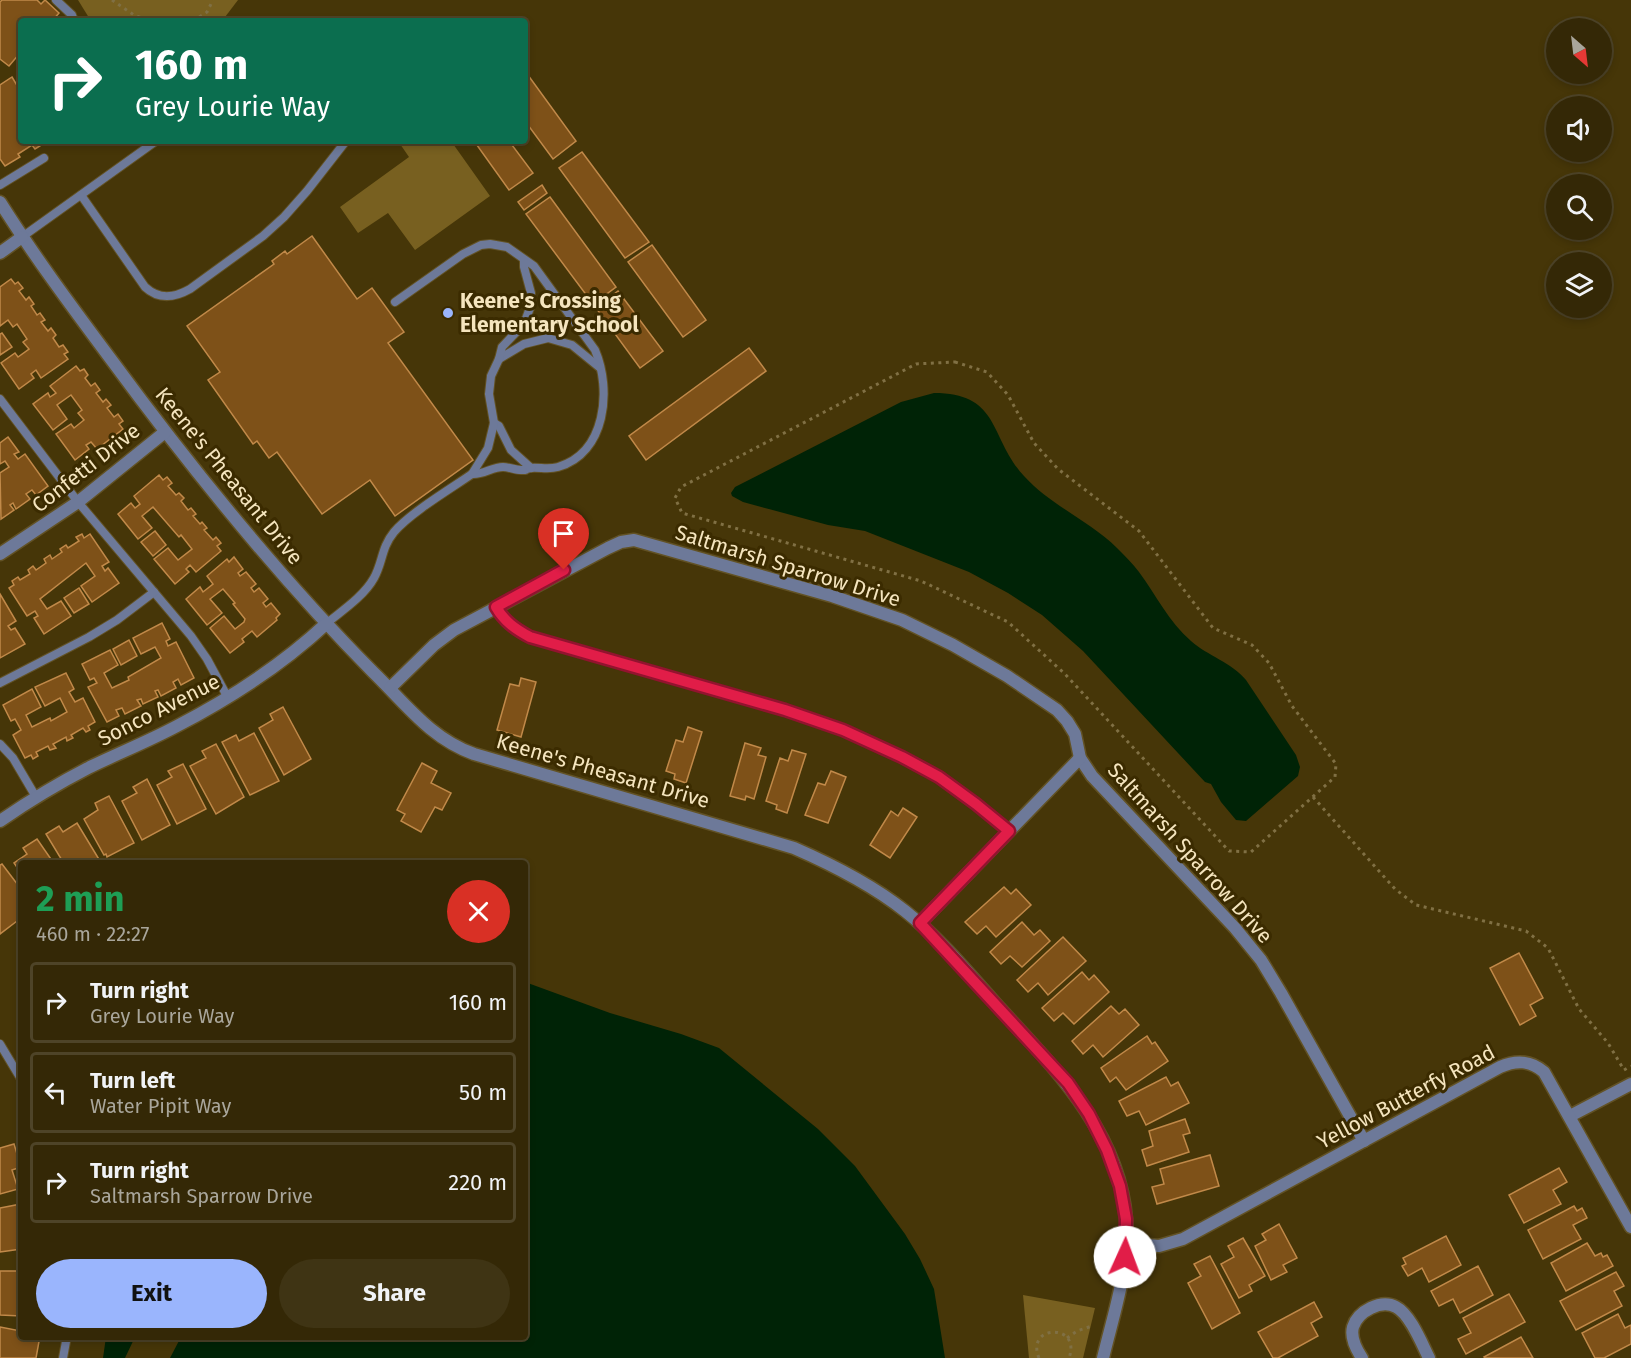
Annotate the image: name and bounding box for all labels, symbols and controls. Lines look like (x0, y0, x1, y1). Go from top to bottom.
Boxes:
north arrow (1546, 18, 1612, 84)
map controls (1546, 18, 1612, 318)
text: 160 m (135, 40, 248, 90)
icon: right (36, 42, 114, 120)
text: Grey Lourie Way (135, 91, 330, 123)
button: sound (1546, 96, 1612, 162)
button: search (1546, 174, 1612, 240)
button: layers (1546, 252, 1612, 318)
place label: Keene's Crossing Elementary School (460, 288, 639, 338)
marker: Keene's Crossing Elementary School (441, 306, 455, 320)
street label: Keene's Pheasant Drive (150, 382, 308, 570)
street label: Confetti Drive (27, 418, 145, 518)
pin (538, 508, 589, 570)
icon: arrive (547, 517, 580, 550)
street label: Saltmarsh Sparrow Drive (672, 519, 904, 613)
street label: Sonco Avenue (94, 668, 224, 752)
street label: Keene's Pheasant Drive (493, 728, 713, 814)
street label: Saltmarsh Sparrow Drive (1102, 757, 1278, 949)
text: 2 min (36, 877, 125, 921)
button: close (447, 880, 510, 943)
text: 460 m · 22:27 (36, 922, 149, 946)
text: Turn right (90, 977, 189, 1004)
icon: right (39, 986, 72, 1019)
text: 160 m (449, 989, 507, 1016)
text: Grey Lourie Way (90, 1004, 234, 1028)
street label: Yellow Butterfy Road (1313, 1039, 1499, 1155)
text: Turn left (90, 1067, 175, 1094)
icon: left (39, 1076, 72, 1109)
text: 50 m (459, 1079, 507, 1106)
text: Water Pipit Way (90, 1094, 231, 1118)
text: Turn right (90, 1157, 189, 1184)
icon: right (39, 1166, 72, 1199)
text: 220 m (448, 1169, 507, 1196)
text: Saltmarsh Sparrow Drive (90, 1184, 313, 1208)
position arrow (1093, 1225, 1157, 1289)
button: Exit (36, 1259, 267, 1328)
button: Share (279, 1259, 510, 1328)

